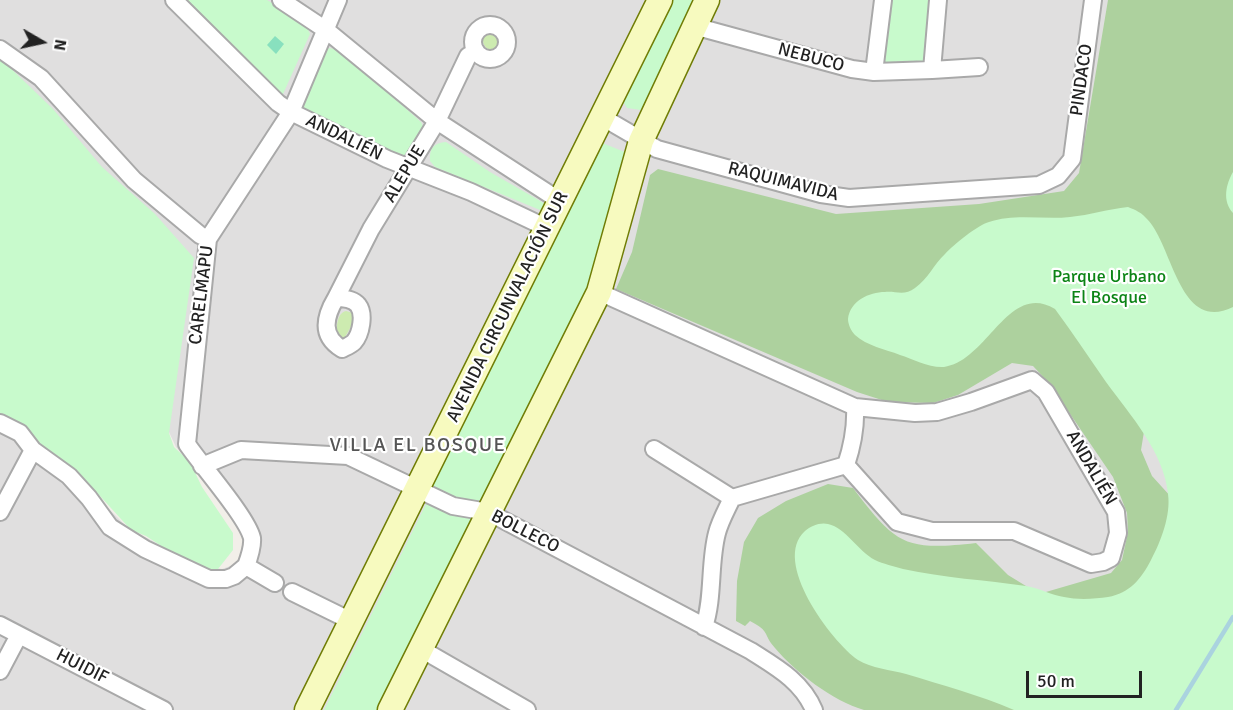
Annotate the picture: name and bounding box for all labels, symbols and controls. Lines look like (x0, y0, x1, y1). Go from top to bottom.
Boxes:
north arrow (12, 12, 72, 72)
text: N (49, 38, 71, 52)
street label: NEBUCO (775, 39, 847, 77)
street label: PINDACO (1066, 43, 1098, 117)
street label: ANDALIÉN (302, 110, 386, 166)
street label: ALEPUE (380, 141, 430, 207)
street label: RAQUIMAVIDA (725, 158, 841, 206)
street label: AVENIDA CIRCUNVALACIÓN SUR (443, 188, 573, 426)
street label: CARELMAPU (185, 244, 219, 346)
park label: Parque Urbano El Bosque (1052, 266, 1166, 308)
street label: ANDALIÉN (1061, 427, 1121, 509)
district label: VILLA EL BOSQUE (330, 434, 506, 458)
street label: BOLLECO (487, 506, 563, 558)
street label: HUIDIF (52, 645, 112, 689)
scale bar (1029, 659, 1144, 697)
text: 50 m (1037, 670, 1075, 692)

